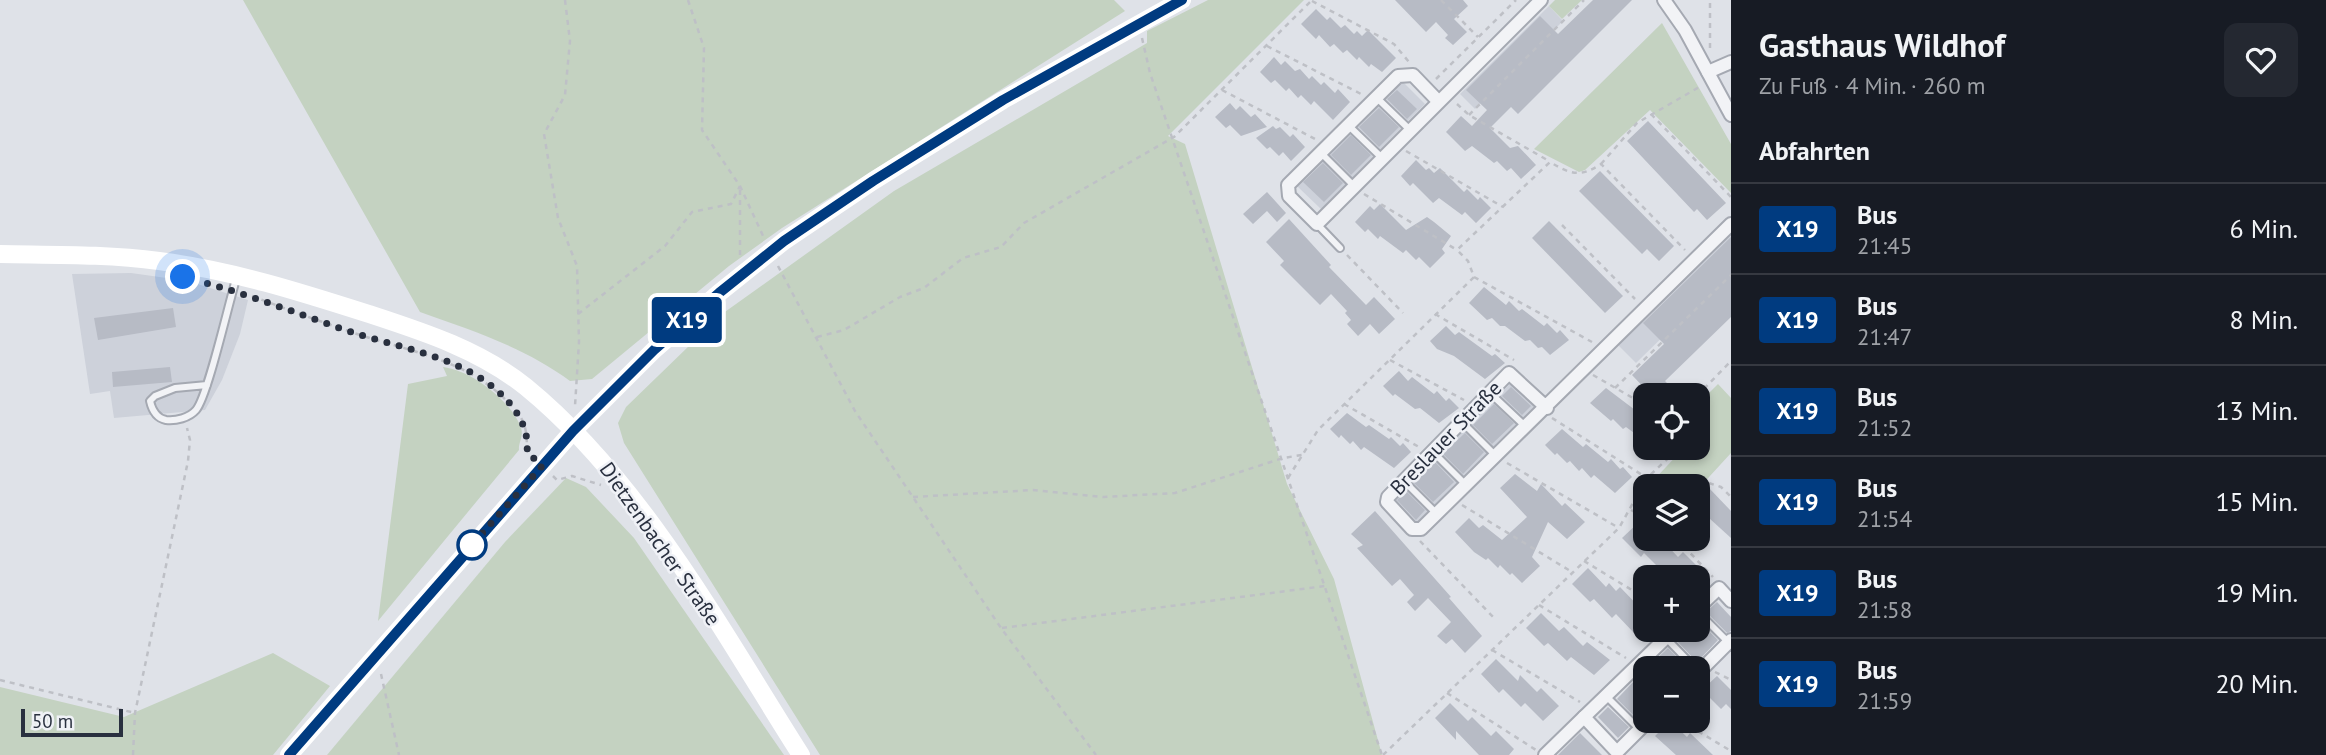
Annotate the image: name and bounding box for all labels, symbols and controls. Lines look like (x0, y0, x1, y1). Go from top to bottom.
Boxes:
text: Gasthaus Wildhof (1759, 23, 2005, 66)
button: heart (2224, 23, 2298, 97)
text: Zu Fuß · 4 Min. · 260 m (1759, 71, 1985, 100)
text: Abfahrten (1759, 134, 1870, 167)
text: Bus (1857, 198, 1897, 231)
text: 6 Min. (2230, 212, 2298, 245)
text: X19 (1776, 213, 1819, 244)
text: 21:45 (1857, 231, 1912, 260)
your location (165, 259, 200, 294)
text: Bus (1857, 289, 1897, 322)
line badge: X19 (647, 297, 727, 343)
text: 8 Min. (2230, 303, 2298, 336)
text: X19 (666, 304, 708, 335)
text: X19 (1776, 304, 1819, 335)
text: 21:47 (1857, 322, 1912, 351)
street label: Breslauer Straße (1384, 375, 1507, 501)
text: Bus (1857, 380, 1897, 413)
map controls (1633, 383, 1710, 733)
button: locate (1633, 383, 1710, 460)
text: 13 Min. (2215, 394, 2298, 427)
text: X19 (1776, 395, 1819, 426)
text: 21:52 (1857, 413, 1912, 442)
street label: Dietzenbacher Straße (594, 457, 727, 631)
text: Bus (1857, 471, 1897, 504)
button: layers (1633, 474, 1710, 551)
text: 15 Min. (2215, 485, 2298, 518)
text: X19 (1776, 486, 1819, 517)
text: 21:54 (1857, 504, 1912, 533)
unlabelled marker (457, 530, 487, 560)
text: Bus (1857, 562, 1897, 595)
button: + (1633, 565, 1710, 642)
text: 19 Min. (2215, 576, 2298, 609)
text: X19 (1776, 577, 1819, 608)
text: 21:58 (1857, 595, 1912, 624)
text: Bus (1857, 653, 1897, 686)
button: − (1633, 656, 1710, 733)
text: 20 Min. (2215, 667, 2298, 700)
text: X19 (1776, 668, 1819, 699)
text: 21:59 (1857, 686, 1912, 715)
scale bar (21, 706, 122, 738)
text: 50 m (32, 709, 73, 733)

